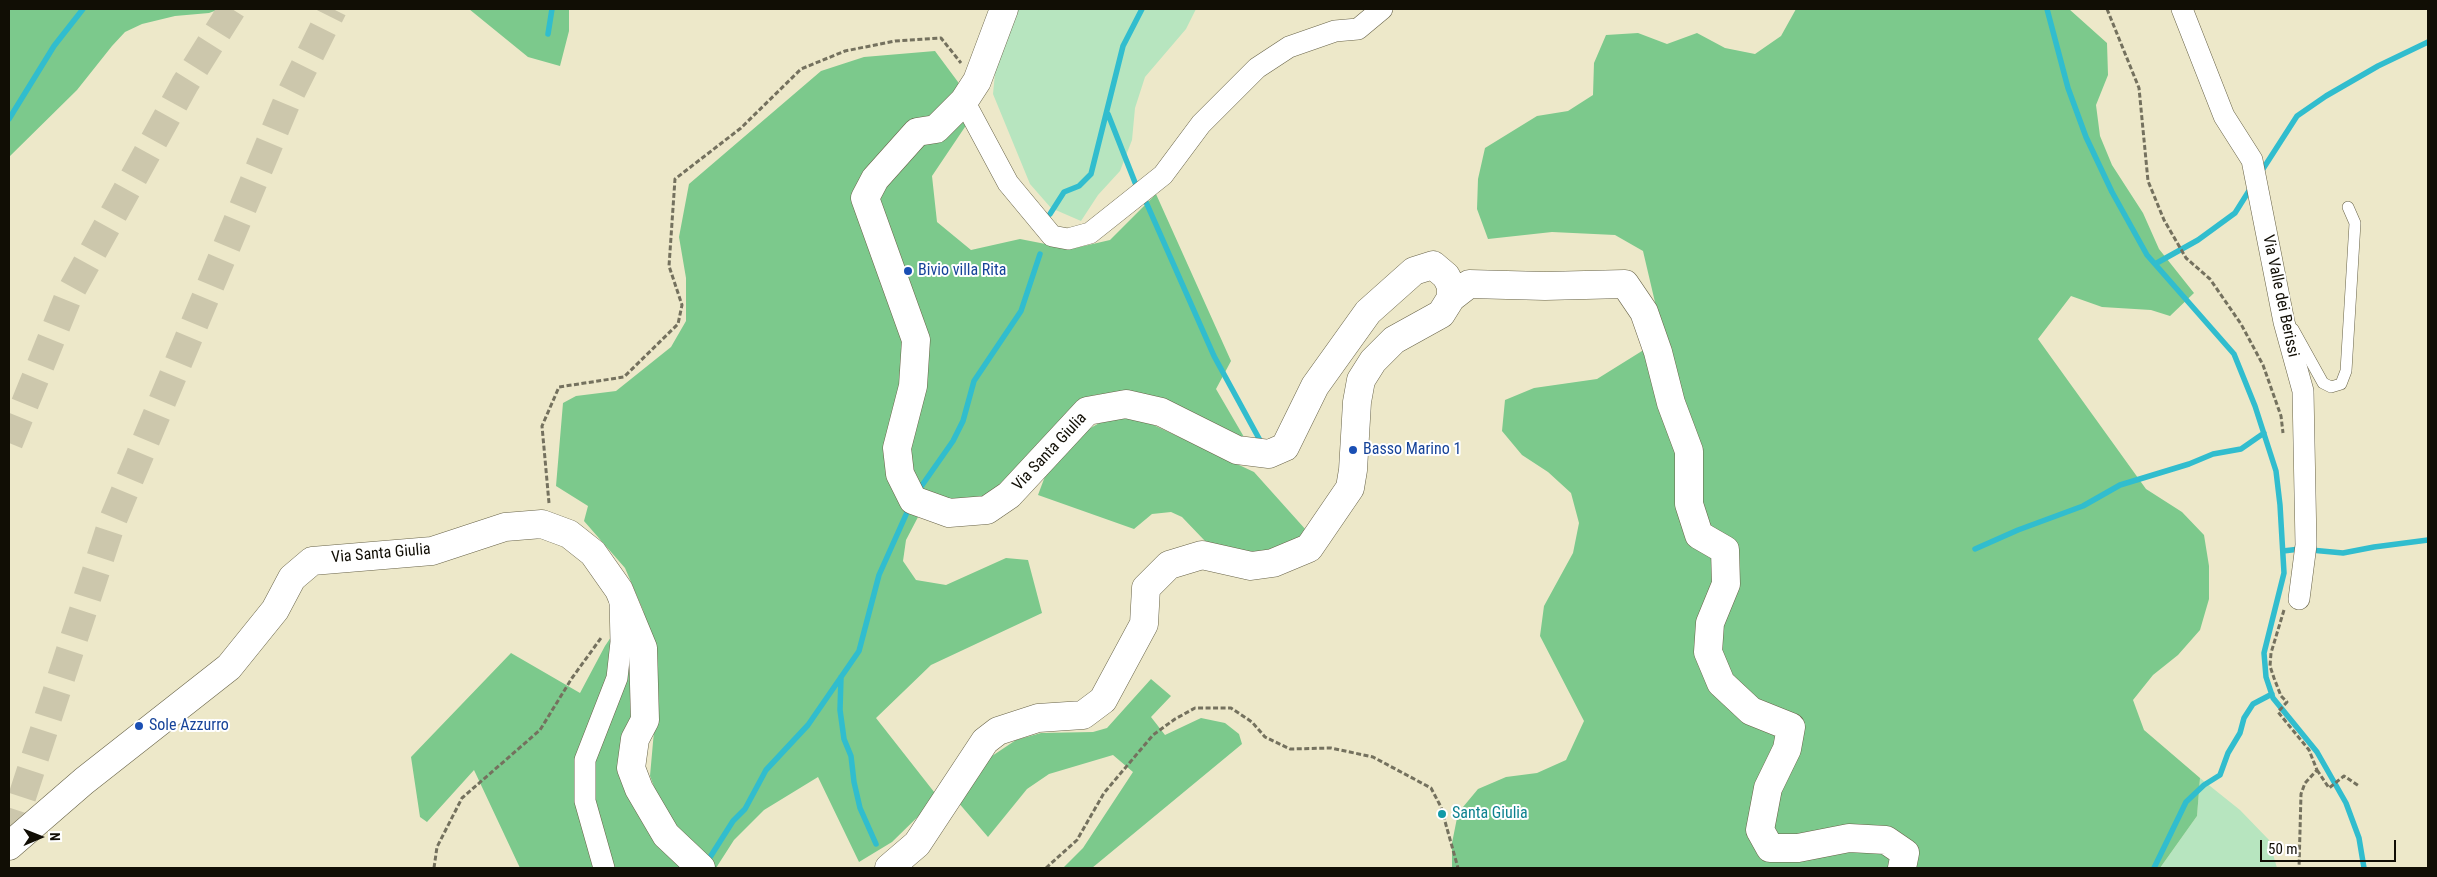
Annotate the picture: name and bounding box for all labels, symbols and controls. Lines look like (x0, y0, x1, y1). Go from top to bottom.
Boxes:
street label: Via Valle dei Berissi (2258, 233, 2302, 359)
place label: Bivio villa Rita (918, 261, 1006, 281)
marker: Bivio villa Rita (902, 265, 914, 277)
street label: Via Santa Giulia (1009, 409, 1091, 495)
place label: Basso Marino 1 (1363, 440, 1461, 460)
marker: Basso Marino 1 (1347, 444, 1359, 456)
street label: Via Santa Giulia (331, 540, 431, 568)
place label: Sole Azzurro (149, 716, 229, 736)
marker: Sole Azzurro (133, 720, 145, 732)
place label: Santa Giulia (1452, 804, 1528, 824)
marker: Santa Giulia (1436, 808, 1448, 820)
north arrow (15, 812, 65, 862)
scale bar (2262, 830, 2398, 862)
text: N (47, 832, 63, 841)
text: 50 m (2268, 840, 2298, 858)

